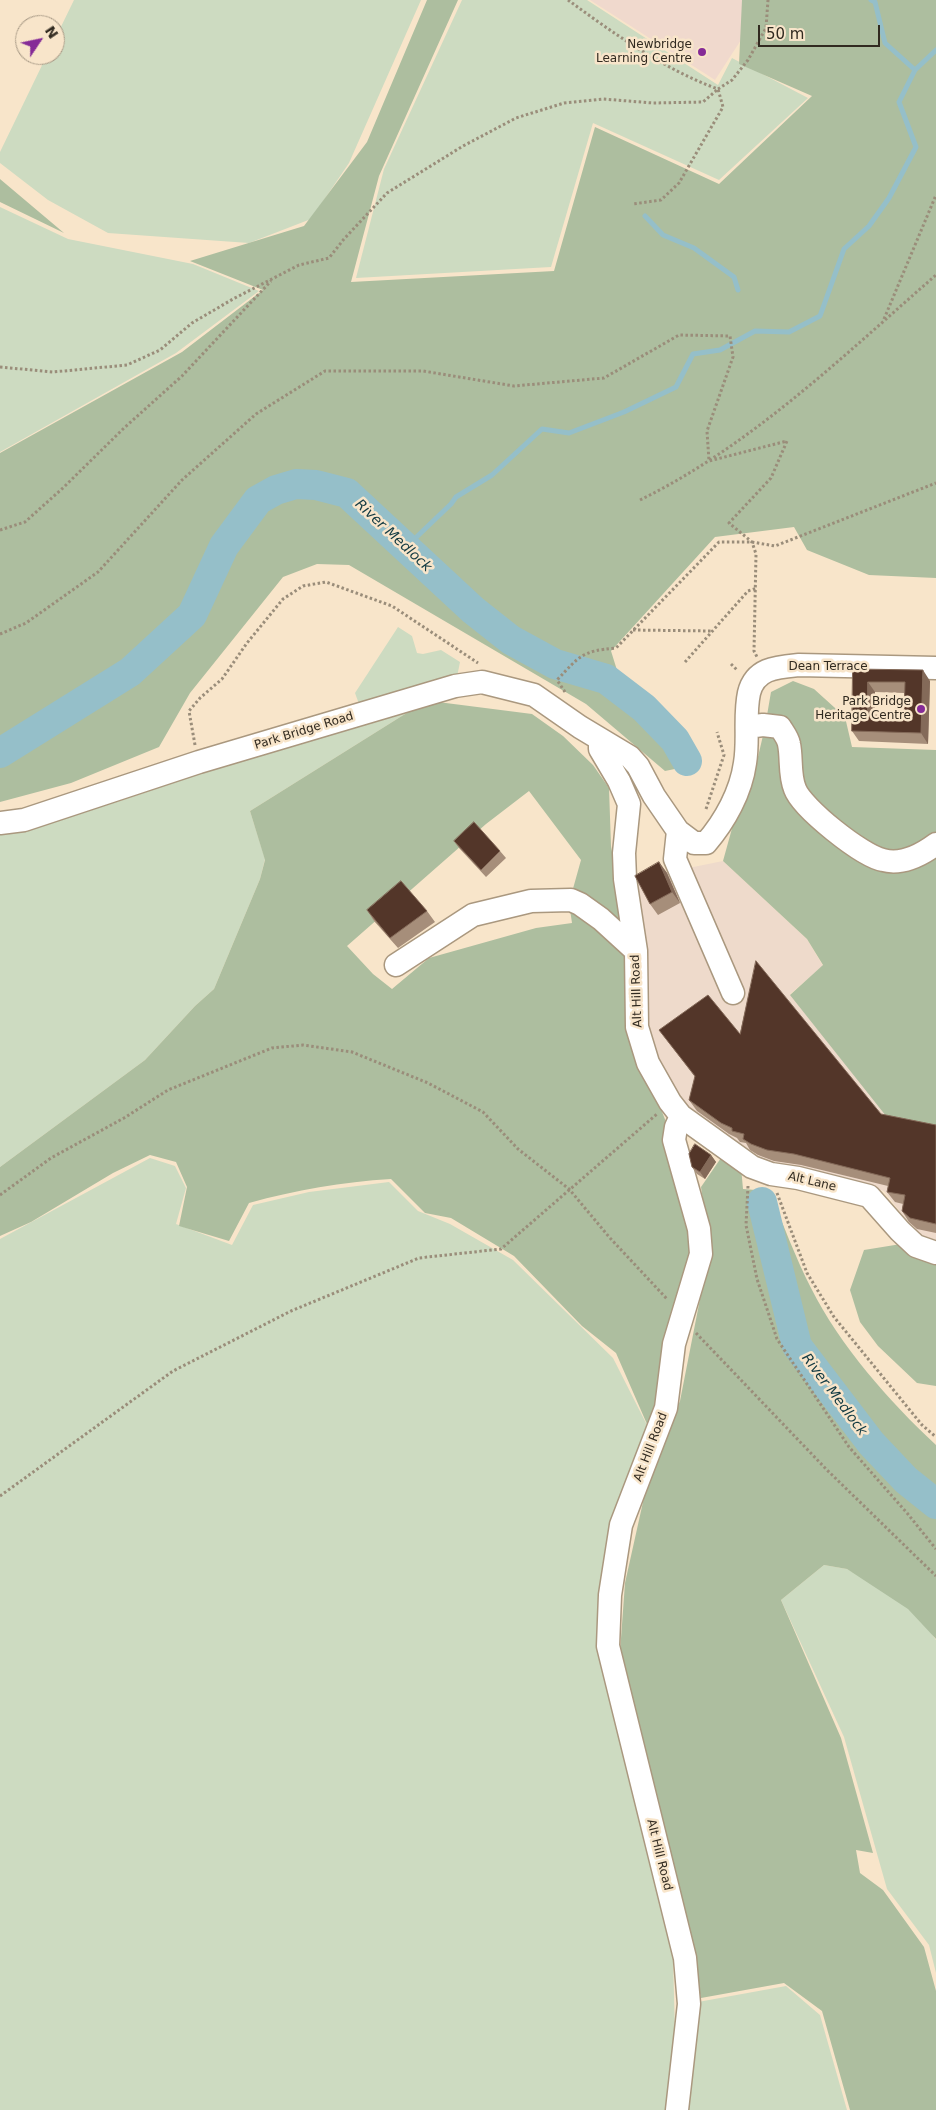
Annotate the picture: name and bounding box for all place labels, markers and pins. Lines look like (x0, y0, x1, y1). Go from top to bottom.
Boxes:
place label: Newbridge Learning Centre (596, 38, 692, 66)
marker: Newbridge Learning Centre (696, 46, 708, 58)
place label: Park Bridge Heritage Centre (815, 695, 911, 723)
marker: Park Bridge Heritage Centre (915, 703, 927, 715)

